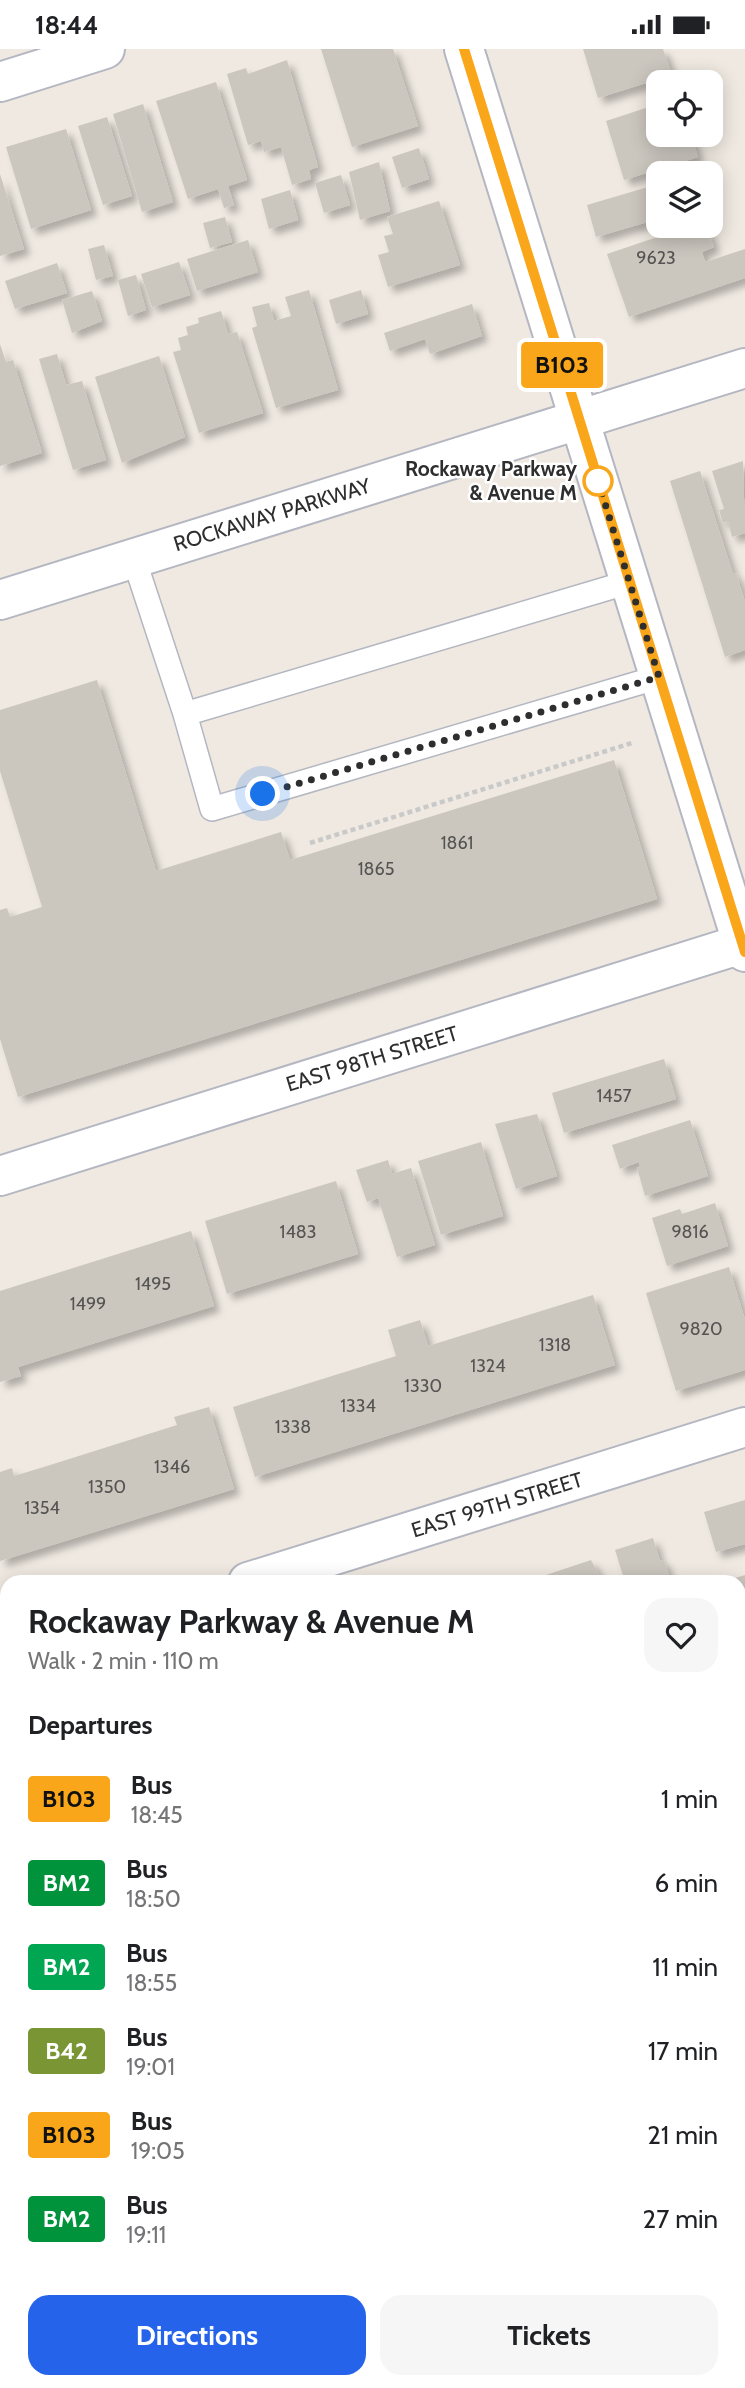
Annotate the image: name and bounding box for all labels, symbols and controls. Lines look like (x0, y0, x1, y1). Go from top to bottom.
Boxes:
text: 18:44 (35, 9, 98, 41)
map controls (646, 70, 723, 238)
button: locate (646, 70, 723, 147)
button: layers (646, 161, 723, 238)
house number: 9623 (636, 247, 676, 269)
line badge: B103 (513, 342, 611, 388)
text: B103 (535, 350, 589, 379)
place label: Rockaway Parkway & Avenue M (405, 456, 578, 505)
marker: Rockaway Parkway & Avenue M (583, 466, 613, 496)
street label: ROCKAWAY PARKWAY (170, 472, 374, 556)
your location (245, 776, 280, 811)
house number: 1861 (441, 832, 473, 854)
house number: 1865 (358, 858, 394, 880)
street label: EAST 98TH STREET (283, 1020, 461, 1097)
house number: 1457 (596, 1085, 632, 1107)
house number: 1483 (280, 1221, 316, 1243)
house number: 9816 (671, 1221, 709, 1243)
house number: 1495 (135, 1273, 171, 1295)
house number: 1499 (70, 1293, 106, 1315)
house number: 9820 (679, 1318, 723, 1340)
house number: 1318 (539, 1334, 571, 1356)
house number: 1324 (470, 1355, 506, 1377)
house number: 1330 (404, 1375, 442, 1397)
house number: 1334 (340, 1395, 376, 1417)
house number: 1338 (275, 1416, 311, 1438)
house number: 1346 (154, 1456, 190, 1478)
street label: EAST 99TH STREET (408, 1467, 586, 1542)
house number: 1350 (88, 1476, 126, 1498)
house number: 1354 (24, 1497, 60, 1519)
button: heart (644, 1598, 718, 1672)
text: Rockaway Parkway & Avenue M (28, 1601, 475, 1641)
text: Walk · 2 min · 110 m (28, 1647, 219, 1675)
text: Departures (28, 1709, 152, 1741)
text: Bus (131, 1769, 172, 1801)
text: 1 min (661, 1783, 718, 1815)
text: B103 (42, 1784, 96, 1813)
text: 18:45 (131, 1801, 183, 1829)
text: Bus (126, 1853, 167, 1885)
text: 6 min (655, 1867, 718, 1899)
text: BM2 (43, 1868, 90, 1897)
text: 18:50 (126, 1885, 181, 1913)
text: Bus (126, 1937, 167, 1969)
text: 11 min (652, 1951, 718, 1983)
text: BM2 (43, 1952, 90, 1981)
text: 18:55 (126, 1969, 177, 1997)
text: Bus (126, 2021, 167, 2053)
text: 17 min (648, 2035, 718, 2067)
text: B42 (45, 2036, 88, 2065)
text: 19:01 (126, 2053, 175, 2081)
text: Bus (131, 2105, 172, 2137)
text: 21 min (647, 2119, 718, 2151)
text: B103 (42, 2120, 96, 2149)
text: 19:05 (131, 2137, 185, 2165)
text: Bus (126, 2189, 167, 2221)
text: 27 min (643, 2203, 718, 2235)
text: BM2 (43, 2204, 90, 2233)
text: 19:11 (126, 2221, 166, 2249)
button: Directions (28, 2295, 366, 2375)
button: Tickets (380, 2295, 718, 2375)

